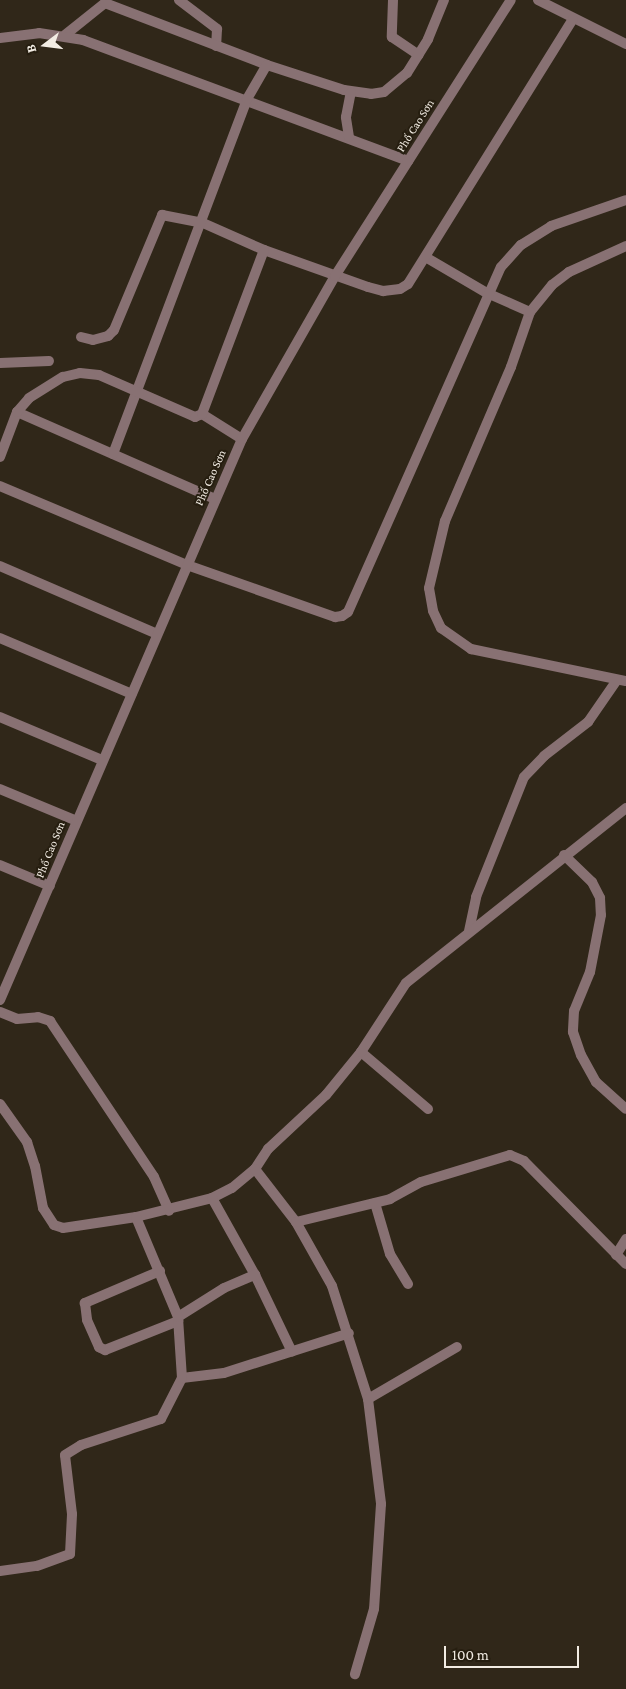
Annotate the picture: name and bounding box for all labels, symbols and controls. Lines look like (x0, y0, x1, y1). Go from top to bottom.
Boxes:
north arrow (20, 20, 70, 70)
text: B (22, 43, 39, 55)
street label: Phố Cao Sơn (394, 97, 438, 155)
street label: Phố Cao Sơn (192, 448, 230, 508)
street label: Phố Cao Sơn (33, 820, 69, 880)
scale bar (446, 1636, 581, 1668)
text: 100 m (452, 1647, 489, 1663)

